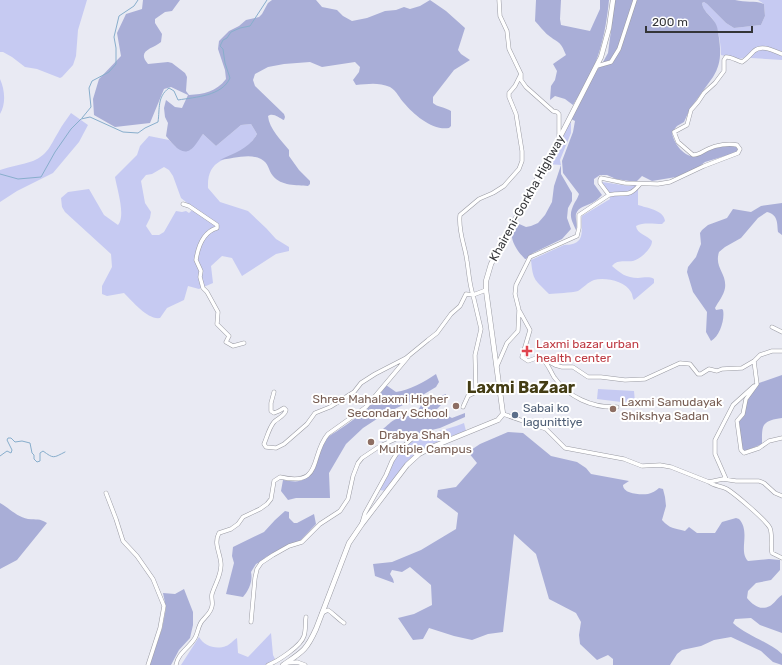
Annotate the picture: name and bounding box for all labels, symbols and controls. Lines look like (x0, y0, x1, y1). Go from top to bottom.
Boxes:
scale bar (646, 8, 752, 34)
text: 200 m (652, 15, 688, 29)
street label: Khaireni-Gorkha Highway (486, 132, 568, 264)
place label: Laxmi bazar urban health center (536, 337, 639, 365)
marker: Laxmi bazar urban health center (521, 345, 533, 357)
district label: Laxmi BaZaar (467, 378, 576, 397)
place label: Shree Mahalaxmi Higher Secondary School (313, 392, 448, 420)
place label: Laxmi Samudayak Shikshya Sadan (621, 395, 723, 423)
marker: Shree Mahalaxmi Higher Secondary School (451, 401, 461, 411)
place label: Sabai ko lagunittiye (523, 401, 583, 429)
marker: Laxmi Samudayak Shikshya Sadan (608, 404, 618, 414)
marker: Sabai ko lagunittiye (510, 410, 520, 420)
place label: Drabya Shah Multiple Campus (379, 428, 472, 456)
marker: Drabya Shah Multiple Campus (366, 437, 376, 447)

